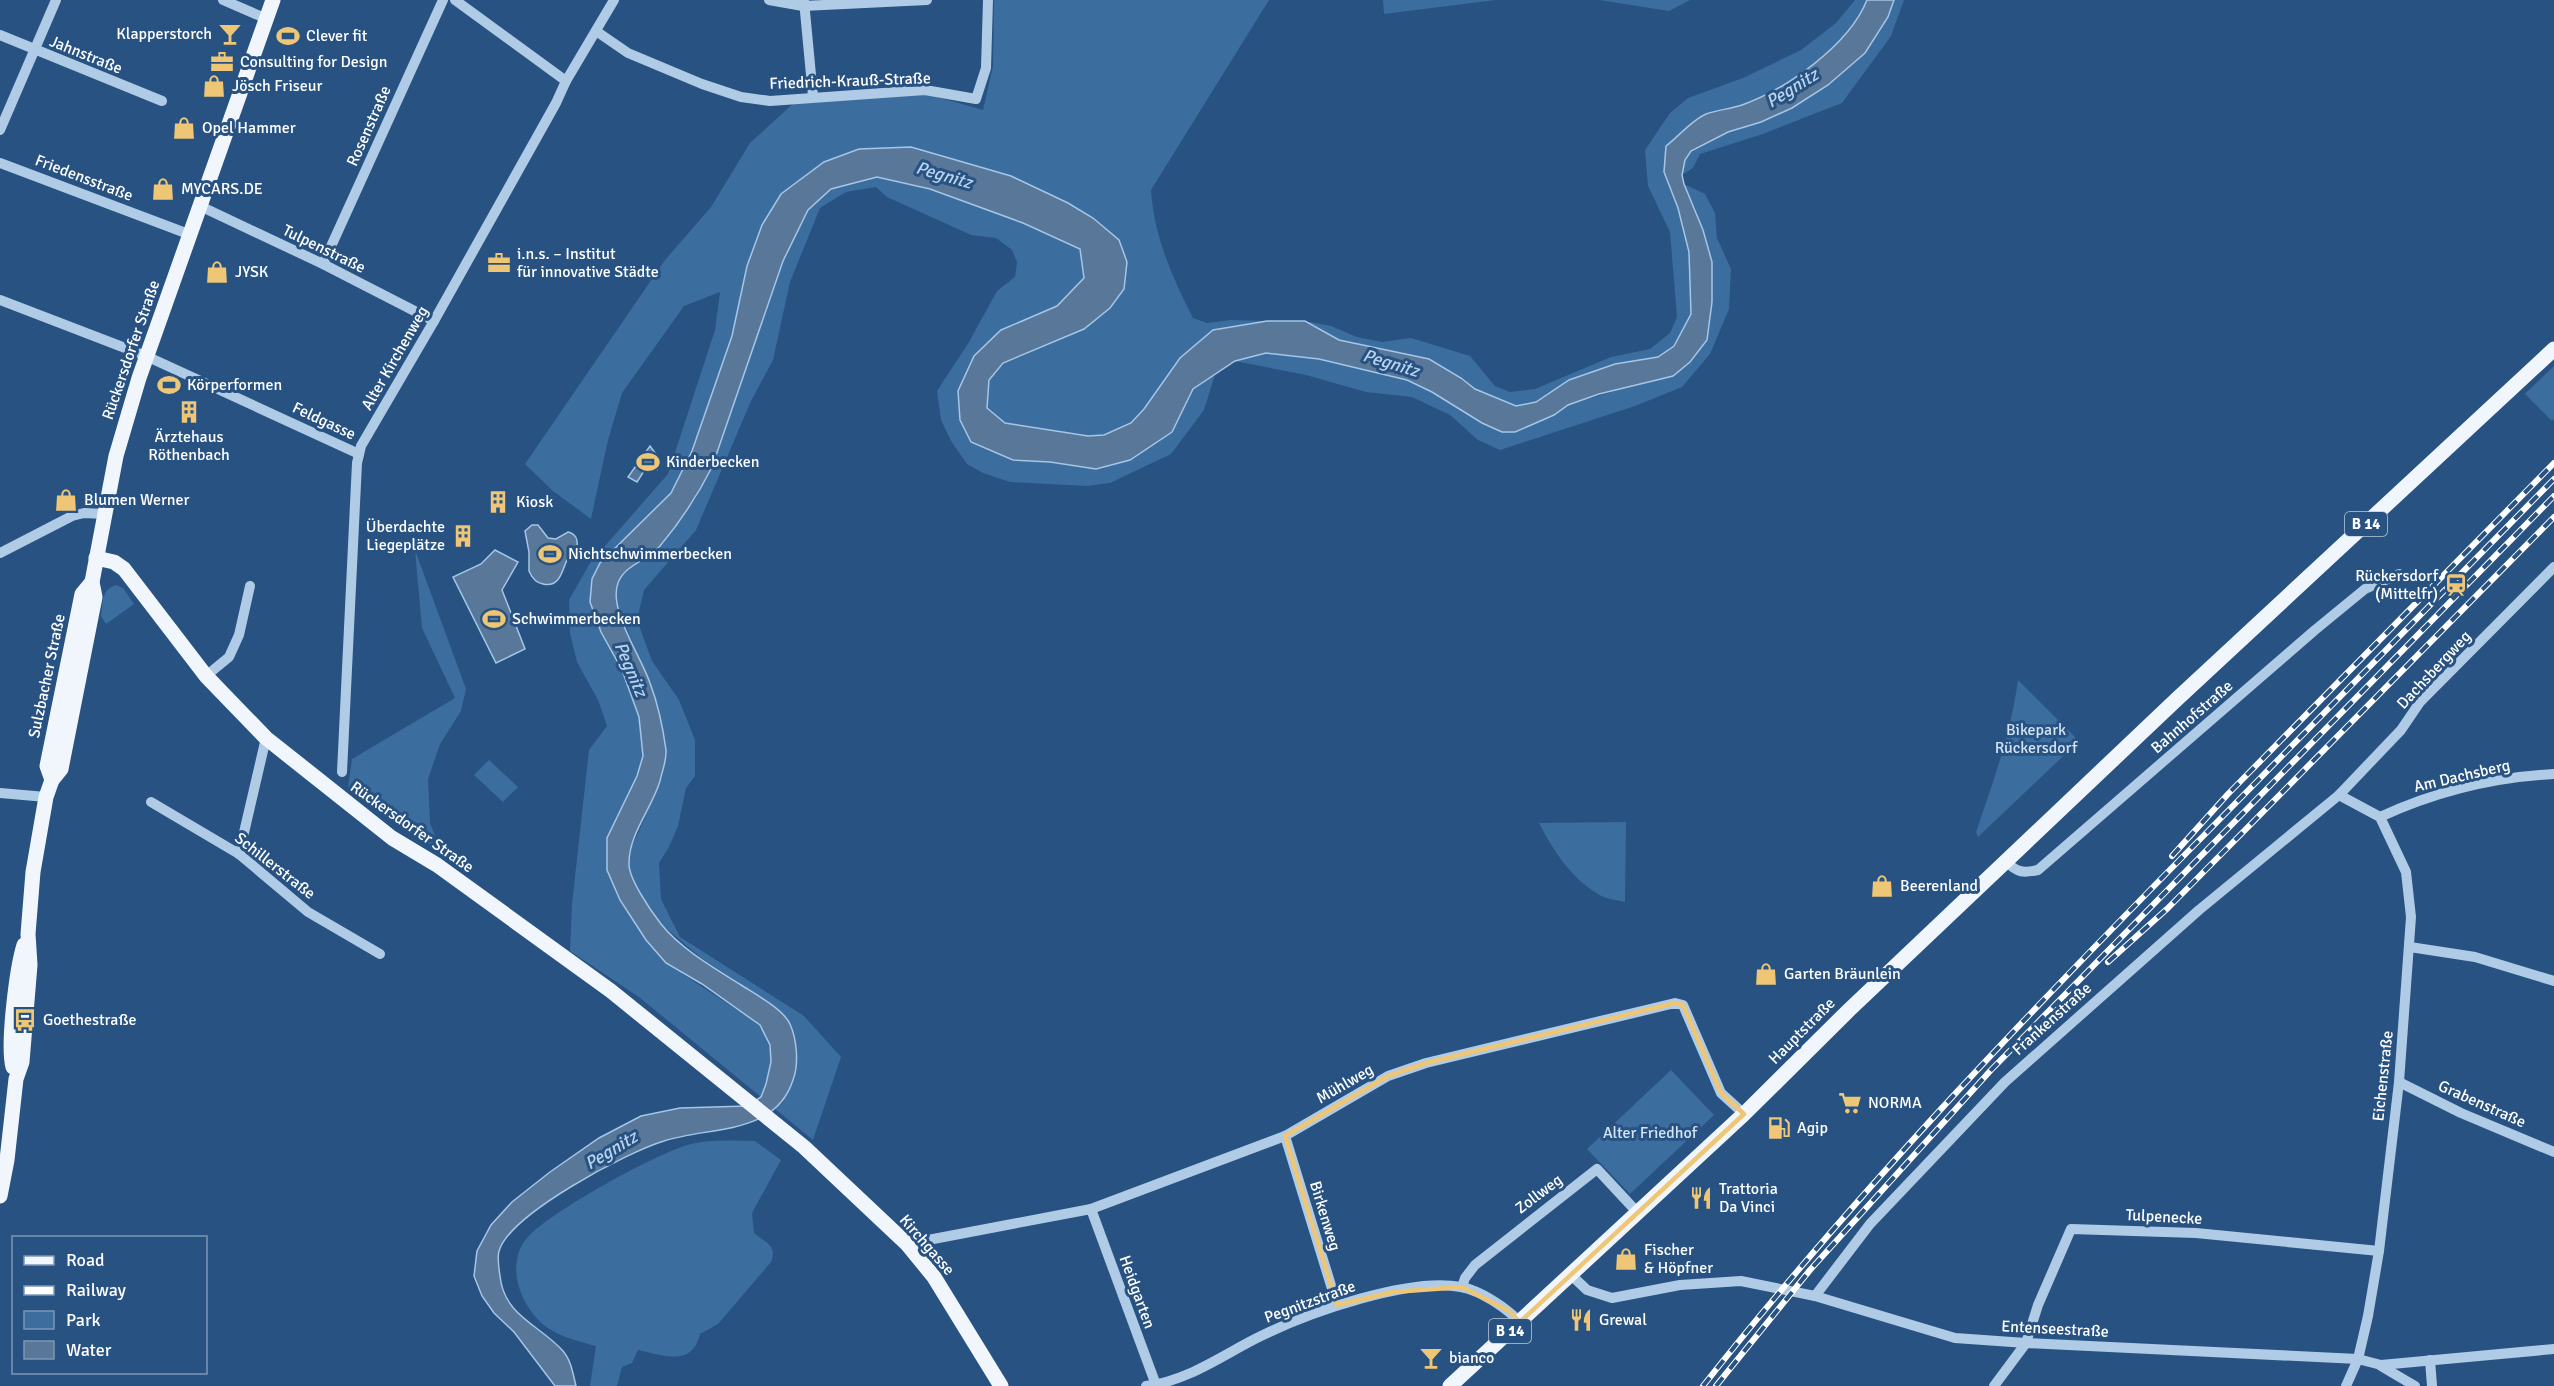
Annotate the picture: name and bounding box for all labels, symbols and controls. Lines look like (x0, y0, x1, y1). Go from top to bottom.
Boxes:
bar icon: Klapperstorch (217, 21, 243, 47)
sports icon: Clever fit (275, 23, 301, 49)
place label: Klapperstorch (116, 24, 212, 44)
place label: Clever fit (306, 26, 368, 46)
street label: Jahnstraße (47, 31, 125, 79)
office icon: Consulting for Design (209, 49, 235, 75)
place label: Consulting for Design (240, 52, 387, 72)
water label: Pegnitz (1762, 62, 1824, 113)
street label: Friedrich-Krauß-Straße (769, 68, 931, 94)
shop icon: Jösch Friseur (201, 73, 227, 99)
place label: Jösch Friseur (232, 76, 323, 96)
street label: Rosenstraße (342, 83, 396, 169)
shop icon: Opel Hammer (171, 115, 197, 141)
place label: Opel Hammer (202, 118, 296, 138)
street label: Friedensstraße (32, 150, 136, 206)
water label: Pegnitz (913, 157, 977, 194)
shop icon: MYCARS.DE (150, 176, 176, 202)
place label: MYCARS.DE (181, 179, 263, 199)
street label: Tulpenstraße (279, 220, 369, 278)
place label: i.n.s. – Institut für innovative Städte (517, 244, 659, 282)
office icon: i.n.s. – Institut für innovative Städte (486, 250, 512, 276)
shop icon: JYSK (204, 259, 230, 285)
place label: JYSK (235, 262, 269, 282)
street label: Rückersdorfer Straße (98, 278, 164, 422)
street label: Alter Kirchenweg (357, 302, 433, 414)
water label: Pegnitz (1360, 344, 1424, 382)
sports icon: Körperformen (156, 372, 182, 398)
place label: Körperformen (187, 375, 282, 395)
street label: Feldgasse (289, 398, 359, 444)
building icon: Ärztehaus Röthenbach (176, 399, 202, 425)
place label: Ärztehaus Röthenbach (148, 427, 230, 465)
sports icon: Kinderbecken (635, 449, 661, 475)
place label: Kinderbecken (666, 452, 759, 472)
shop icon: Blumen Werner (53, 487, 79, 513)
building icon: Kiosk (485, 489, 511, 515)
place label: Blumen Werner (84, 490, 190, 510)
place label: Kiosk (516, 492, 553, 512)
road number: B 14 (2345, 512, 2387, 536)
place label: Überdachte Liegeplätze (366, 517, 445, 555)
building icon: Überdachte Liegeplätze (450, 523, 476, 549)
sports icon: Nichtschwimmerbecken (537, 541, 563, 567)
place label: Nichtschwimmerbecken (568, 544, 732, 564)
place label: Rückersdorf (Mittelfr) (2355, 566, 2439, 604)
station icon: Rückersdorf (Mittelfr) (2443, 572, 2469, 598)
sports icon: Schwimmerbecken (481, 606, 507, 632)
place label: Schwimmerbecken (512, 609, 641, 629)
street label: Sulzbacher Straße (24, 612, 70, 740)
street label: Dachsbergweg (2393, 627, 2475, 713)
water label: Pegnitz (610, 638, 653, 702)
street label: Bahnhofstraße (2147, 676, 2237, 758)
park label: Bikepark Rückersdorf (1995, 720, 2078, 758)
street label: Am Dachsberg (2412, 755, 2512, 797)
street label: Rückersdorfer Straße (346, 777, 478, 877)
street label: Schillerstraße (231, 828, 319, 904)
shop icon: Beerenland (1869, 873, 1895, 899)
place label: Beerenland (1900, 876, 1978, 896)
shop icon: Garten Bräunlein (1753, 961, 1779, 987)
place label: Garten Bräunlein (1784, 964, 1901, 984)
street label: Frankenstraße (2008, 978, 2096, 1060)
street label: Hauptstraße (1764, 993, 1840, 1069)
bus stop icon: Goethestraße (12, 1007, 38, 1033)
place label: Goethestraße (43, 1010, 136, 1030)
street label: Eichenstraße (2368, 1030, 2398, 1122)
street label: Mühlweg (1313, 1060, 1377, 1108)
street label: Grabenstraße (2435, 1076, 2529, 1132)
supermarket icon: NORMA (1837, 1090, 1863, 1116)
place label: NORMA (1868, 1093, 1922, 1113)
fuel station icon: Agip (1766, 1115, 1792, 1141)
place label: Agip (1797, 1118, 1828, 1138)
park label: Alter Friedhof (1603, 1123, 1698, 1143)
water label: Pegnitz (581, 1125, 643, 1174)
street label: Zollweg (1511, 1170, 1567, 1218)
street label: Birkenweg (1305, 1179, 1345, 1253)
place label: Trattoria Da Vinci (1719, 1179, 1778, 1217)
restaurant icon: Trattoria Da Vinci (1688, 1185, 1714, 1211)
street label: Tulpenecke (2125, 1205, 2203, 1229)
street label: Kirchgasse (895, 1210, 959, 1280)
legend (12, 1236, 207, 1374)
place label: Fischer & Höpfner (1644, 1240, 1713, 1278)
shop icon: Fischer & Höpfner (1613, 1246, 1639, 1272)
text: Road (66, 1249, 105, 1271)
street label: Heidgarten (1115, 1253, 1159, 1331)
street label: Pegnitzstraße (1262, 1276, 1358, 1328)
text: Railway (66, 1279, 127, 1301)
restaurant icon: Grewal (1568, 1307, 1594, 1333)
text: Park (66, 1309, 101, 1331)
place label: Grewal (1599, 1310, 1647, 1330)
street label: Entenseestraße (2001, 1316, 2109, 1342)
road number: B 14 (1489, 1319, 1531, 1343)
text: Water (66, 1339, 112, 1361)
bar icon: bianco (1418, 1345, 1444, 1371)
place label: bianco (1449, 1348, 1494, 1368)

